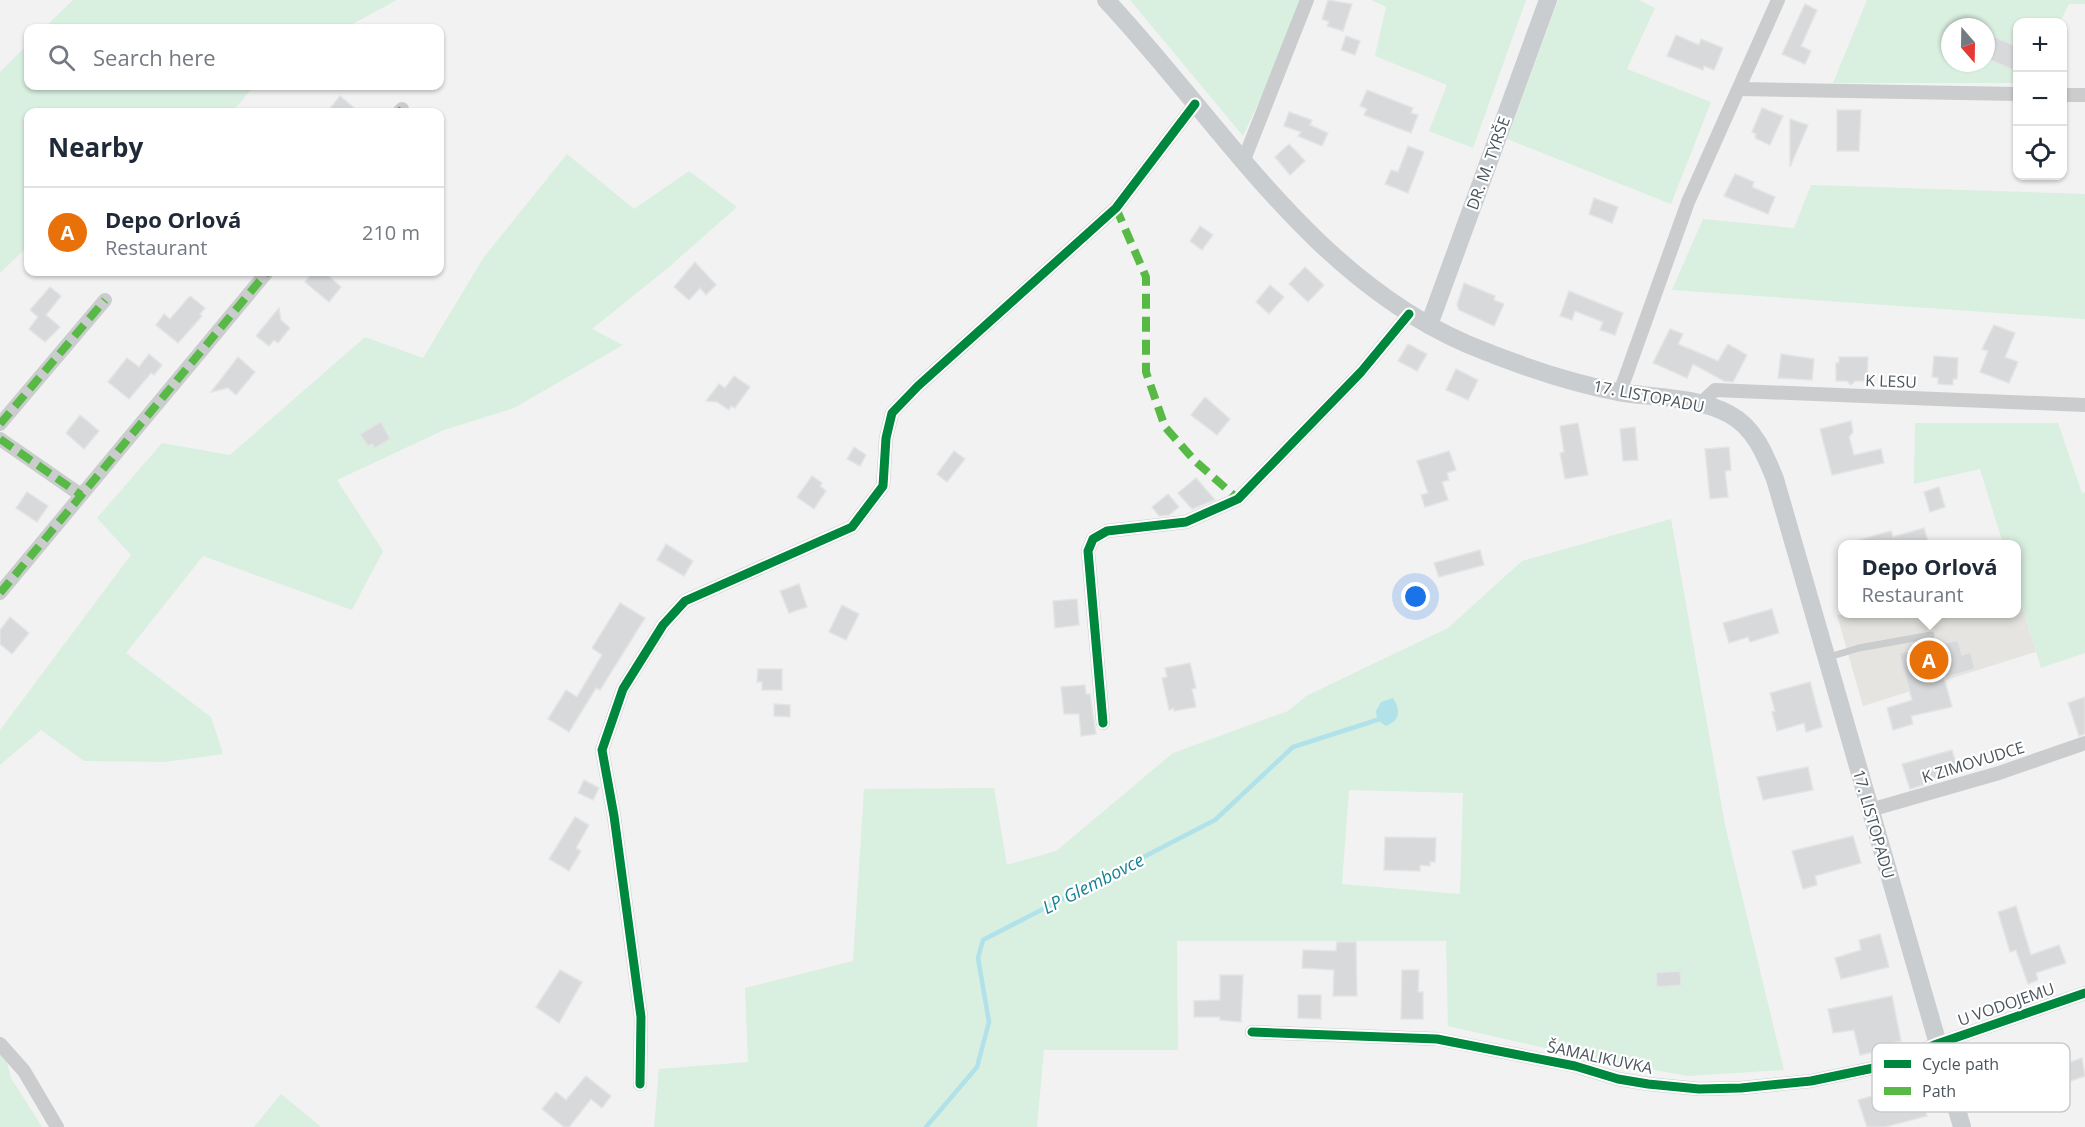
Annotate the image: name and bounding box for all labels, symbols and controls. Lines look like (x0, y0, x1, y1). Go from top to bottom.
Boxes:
north arrow (1941, 18, 1995, 72)
map controls (2013, 18, 2067, 180)
button: + (2013, 18, 2067, 72)
search box (24, 24, 444, 90)
icon: search (45, 41, 78, 74)
text: Search here (93, 42, 216, 72)
button: − (2013, 72, 2067, 126)
street label: DR. M. TYRŠE (1461, 113, 1515, 213)
button: locate (2013, 126, 2067, 180)
text: Nearby (48, 129, 143, 165)
text: Depo Orlová (105, 204, 241, 234)
text: A (61, 219, 74, 246)
text: 210 m (362, 219, 420, 246)
text: Restaurant (105, 234, 207, 261)
street label: K LESU (1865, 369, 1917, 393)
street label: 17. LISTOPADU (1592, 374, 1706, 418)
popup (1838, 540, 2021, 618)
text: Depo Orlová (1861, 551, 1998, 581)
text: Restaurant (1861, 581, 1964, 608)
your location (1401, 582, 1430, 611)
pin: A (1910, 638, 1948, 682)
street label: K ZIMOVUDCE (1919, 736, 2027, 788)
street label: 17. LISTOPADU (1848, 767, 1900, 881)
water label: LP Glembovce (1038, 847, 1148, 919)
street label: U VODOJEMU (1955, 977, 2057, 1031)
street label: ŠAMALIKUVKA (1545, 1035, 1656, 1079)
legend (1872, 1043, 2070, 1112)
text: Cycle path (1922, 1053, 1999, 1075)
text: Path (1922, 1080, 1956, 1102)

